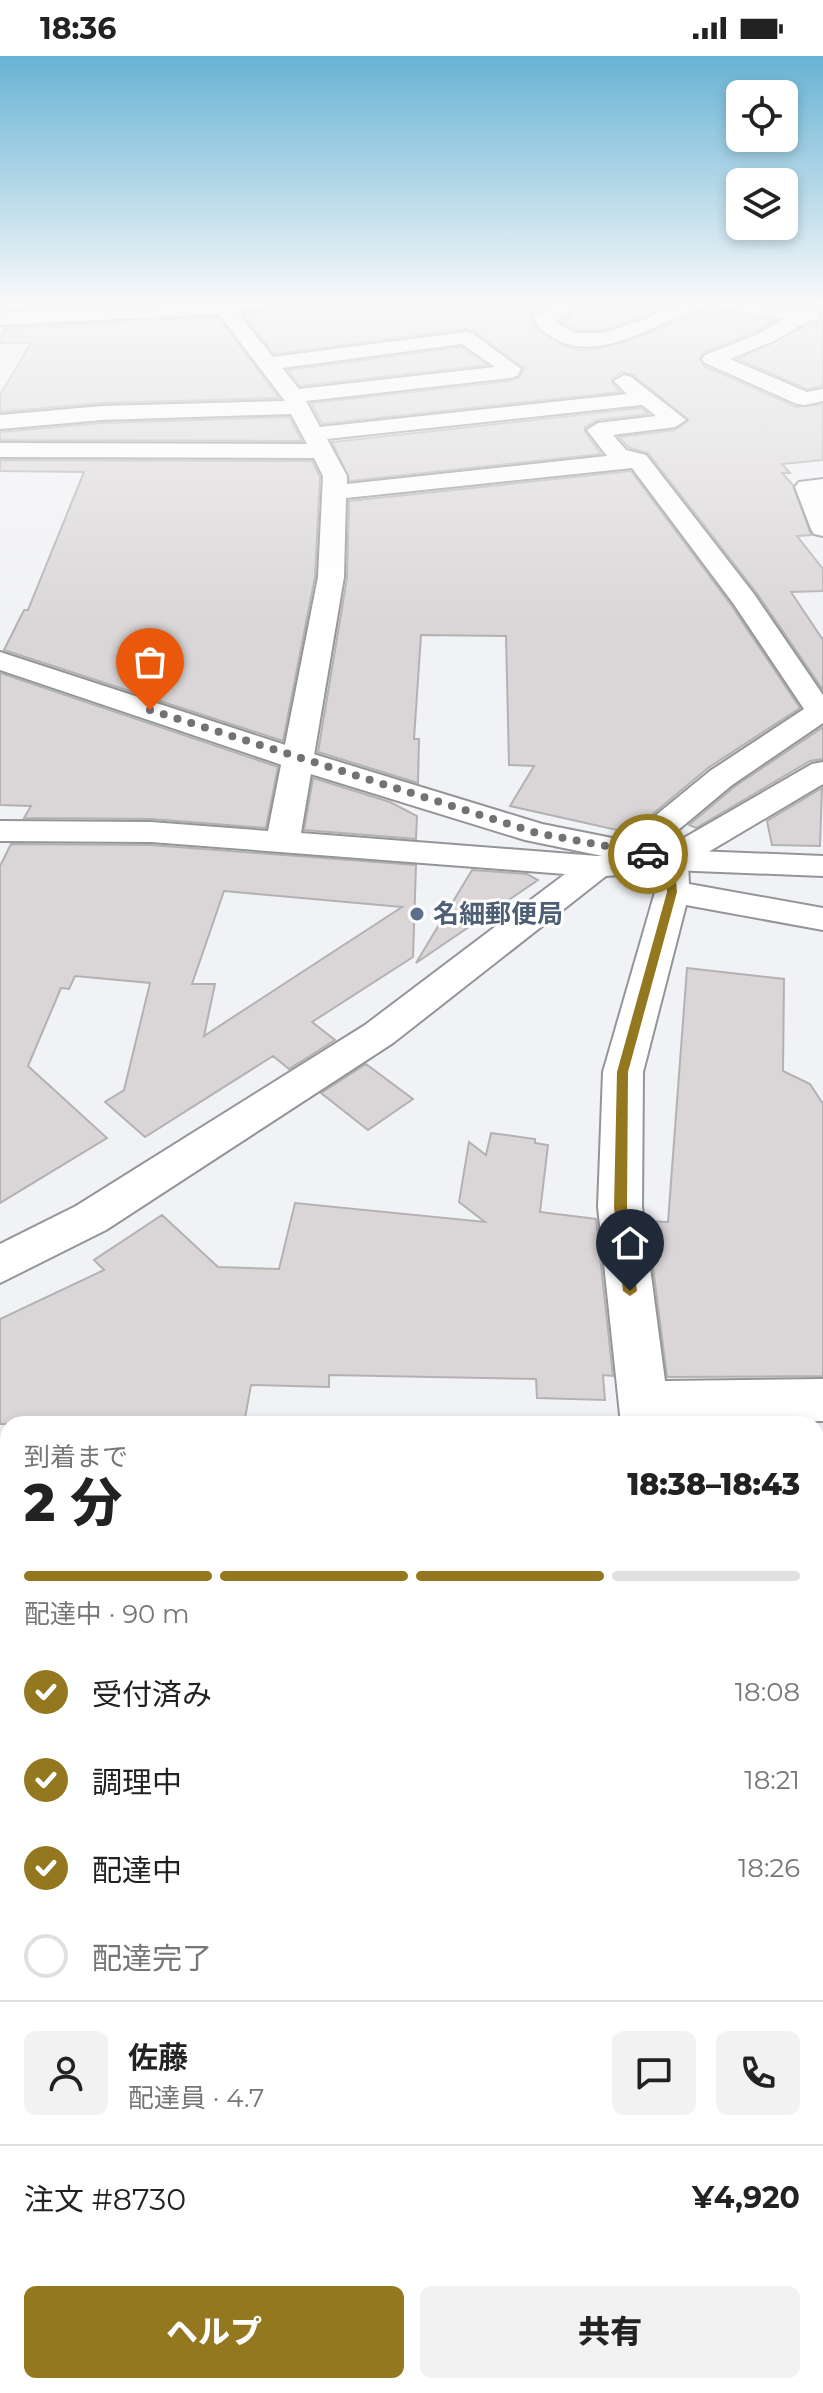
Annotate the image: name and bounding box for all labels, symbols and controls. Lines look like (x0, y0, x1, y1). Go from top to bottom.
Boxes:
text: 18:36 (40, 10, 116, 47)
map controls (726, 80, 798, 240)
button: locate (726, 80, 798, 152)
button: layers (726, 168, 798, 240)
pin (116, 628, 184, 710)
icon: bag (128, 640, 172, 684)
courier (608, 814, 688, 894)
icon: car (626, 832, 670, 876)
place label: 名細郵便局 (433, 898, 563, 930)
marker: 名細郵便局 (408, 905, 426, 923)
pin (596, 1209, 664, 1291)
icon: home (608, 1221, 652, 1265)
text: 到着まで (24, 1441, 128, 1473)
text: 18:38–18:43 (627, 1466, 800, 1503)
text: 2 分 (24, 1471, 122, 1534)
text: 配達中 · 90 m (24, 1598, 190, 1630)
icon: check (24, 1670, 68, 1714)
text: 受付済み (92, 1676, 212, 1713)
text: 18:08 (735, 1676, 800, 1708)
icon: check (24, 1758, 68, 1802)
text: 調理中 (92, 1764, 182, 1801)
text: 18:21 (744, 1764, 800, 1796)
icon: check (24, 1846, 68, 1890)
text: 配達中 (92, 1852, 182, 1889)
text: 18:26 (738, 1852, 800, 1884)
text: 配達完了 (92, 1940, 212, 1977)
button: person (24, 2031, 108, 2115)
button: chat (612, 2031, 696, 2115)
button: phone (716, 2031, 800, 2115)
text: 佐藤 (128, 2039, 188, 2076)
text: 配達員 · 4.7 (128, 2082, 264, 2114)
text: ¥4,920 (692, 2179, 800, 2216)
text: 注文 #8730 (24, 2181, 186, 2218)
button: ヘルプ (24, 2286, 404, 2378)
button: 共有 (420, 2286, 800, 2378)

